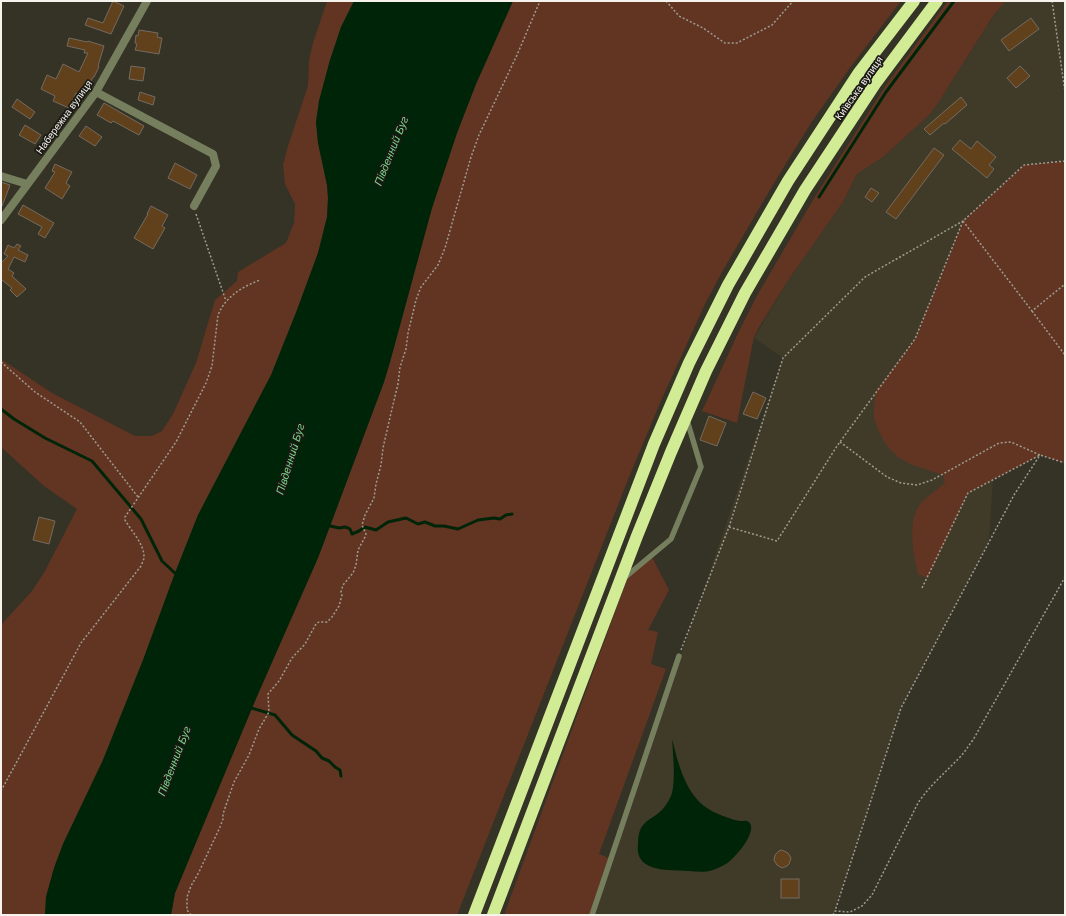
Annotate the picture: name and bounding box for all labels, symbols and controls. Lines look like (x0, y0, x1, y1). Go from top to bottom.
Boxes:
street label: Київська вулиця (833, 54, 885, 122)
street label: Набережна вулиця (34, 78, 94, 156)
water label: Південний Буг (372, 114, 411, 187)
water label: Південний Буг (274, 422, 307, 496)
water label: Південний Буг (155, 724, 193, 797)

